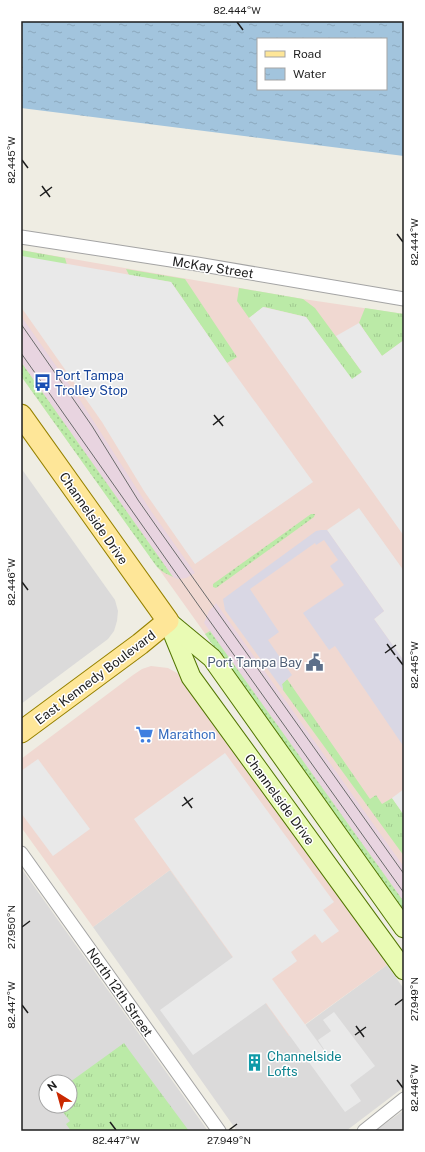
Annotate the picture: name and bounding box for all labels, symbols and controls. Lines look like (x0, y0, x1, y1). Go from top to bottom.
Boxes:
text: 82.444°W (213, 4, 261, 16)
legend (257, 38, 387, 90)
text: Road (293, 47, 321, 61)
text: Water (293, 67, 327, 81)
text: 82.445°W (5, 136, 17, 184)
text: 82.444°W (408, 218, 420, 266)
street label: McKay Street (171, 254, 255, 281)
place label: Port Tampa Trolley Stop (55, 368, 128, 398)
bus stop icon: Port Tampa Trolley Stop (32, 372, 52, 392)
street label: Channelside Drive (56, 469, 131, 567)
text: 82.446°W (5, 558, 17, 606)
street label: East Kennedy Boulevard (32, 627, 158, 728)
text: 82.445°W (408, 641, 420, 689)
public building icon: Port Tampa Bay (305, 652, 325, 672)
place label: Port Tampa Bay (207, 655, 302, 670)
supermarket icon: Marathon (135, 724, 155, 744)
place label: Marathon (158, 727, 216, 742)
street label: Channelside Drive (242, 751, 318, 848)
text: 27.950°N (5, 905, 17, 949)
street label: North 12th Street (84, 945, 156, 1039)
text: 27.949°N (408, 977, 420, 1021)
text: 82.447°W (5, 981, 17, 1029)
place label: Channelside Lofts (267, 1049, 342, 1079)
building icon: Channelside Lofts (244, 1053, 264, 1073)
text: 82.446°W (408, 1064, 420, 1112)
north arrow (38, 1074, 78, 1114)
text: N (45, 1079, 59, 1093)
text: 82.447°W (92, 1134, 140, 1146)
text: 27.949°N (207, 1134, 251, 1146)

